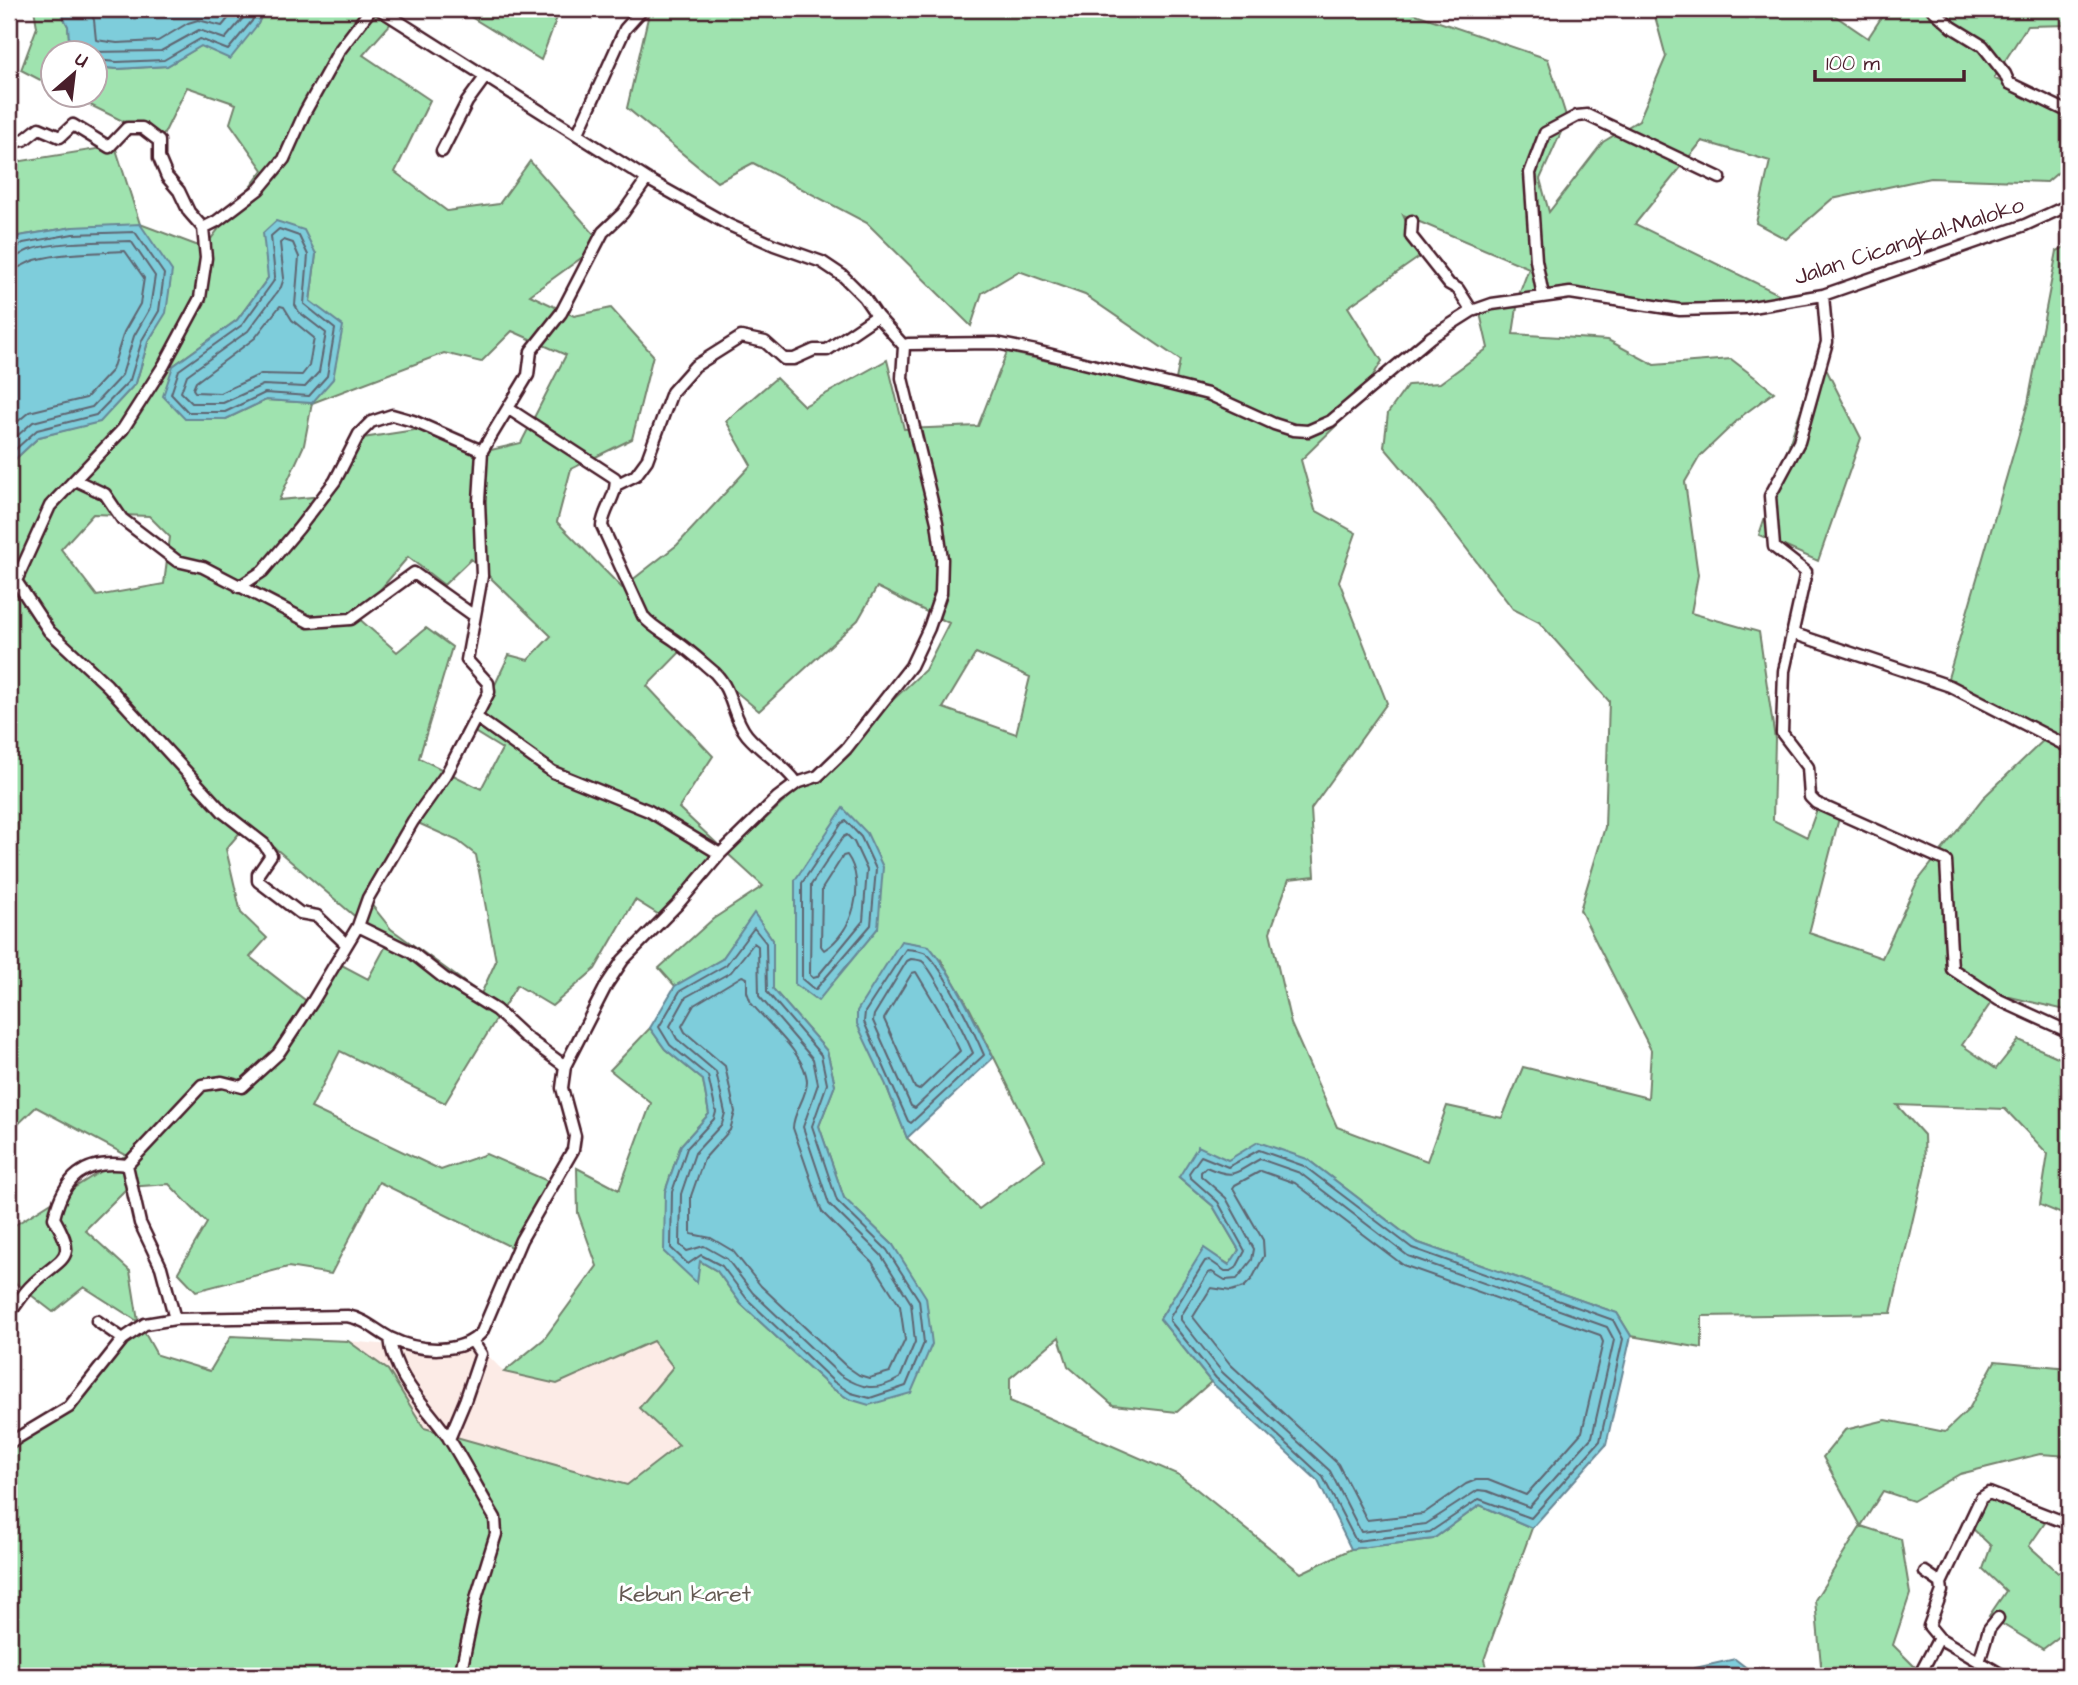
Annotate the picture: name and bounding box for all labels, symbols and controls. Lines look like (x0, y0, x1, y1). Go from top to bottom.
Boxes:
north arrow (38, 38, 108, 108)
scale bar (1815, 38, 1964, 82)
text: U (70, 46, 93, 75)
text: 100 m (1826, 49, 1881, 78)
street label: Jalan Cicangkal–Maloko (1790, 189, 2029, 294)
park label: Kebun karet (619, 1578, 752, 1610)

